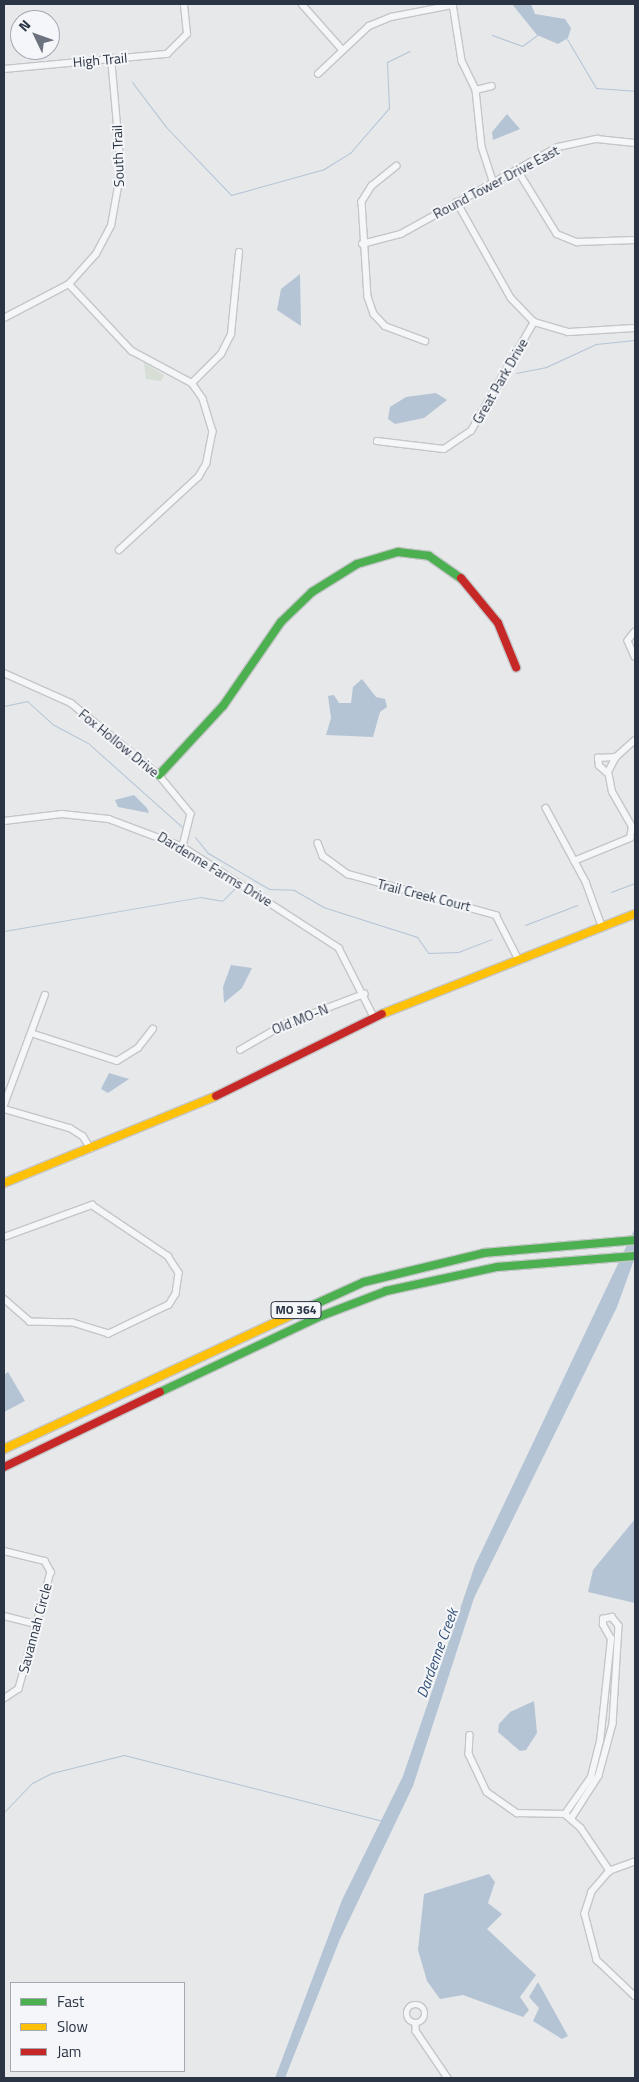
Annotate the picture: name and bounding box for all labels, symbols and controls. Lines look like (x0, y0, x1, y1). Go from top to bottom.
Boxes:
north arrow (10, 10, 60, 60)
text: N (13, 15, 35, 36)
street label: High Trail (72, 49, 128, 71)
street label: South Trail (109, 125, 127, 187)
street label: Round Tower Drive East (430, 142, 562, 222)
street label: Great Park Drive (469, 335, 531, 427)
street label: Fox Hollow Drive (75, 705, 163, 781)
street label: Dardenne Farms Drive (155, 828, 275, 910)
street label: Trail Creek Court (376, 875, 472, 915)
street label: Old MO-N (269, 1000, 331, 1038)
road number: MO 364 (270, 1300, 322, 1320)
street label: Savannah Circle (15, 1581, 55, 1675)
water label: Dardenne Creek (413, 1606, 461, 1700)
legend (10, 1982, 185, 2072)
text: Fast (57, 1990, 84, 2013)
text: Slow (57, 2015, 88, 2038)
text: Jam (57, 2040, 81, 2063)

